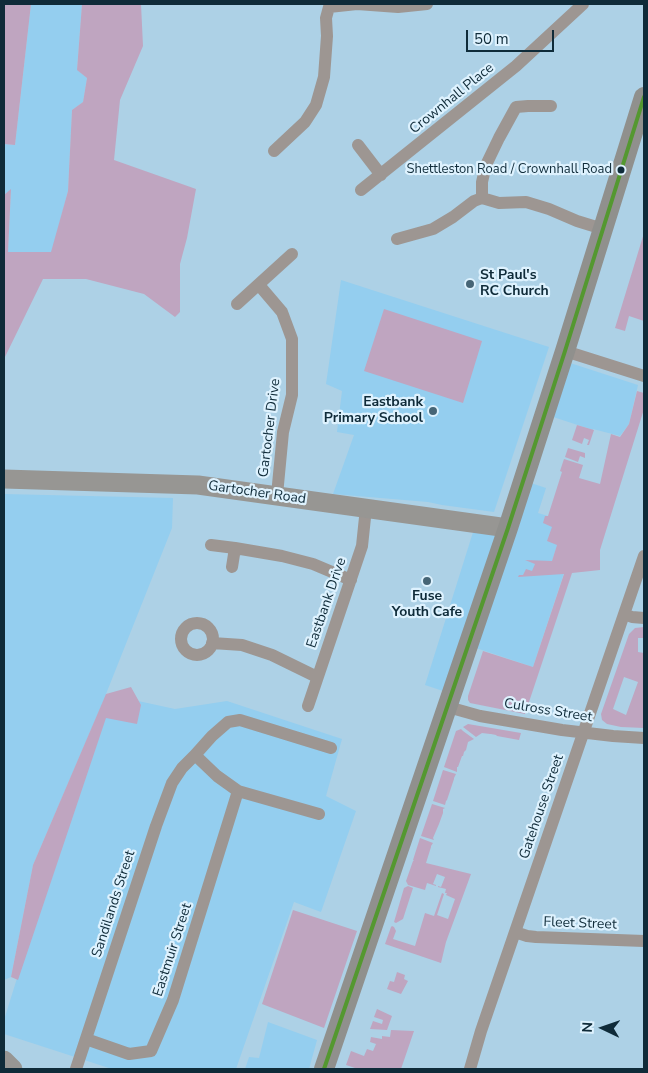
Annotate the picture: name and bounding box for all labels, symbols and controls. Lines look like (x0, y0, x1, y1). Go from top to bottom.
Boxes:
scale bar (468, 20, 556, 52)
text: 50 m (474, 29, 509, 49)
street label: Crownhall Place (407, 60, 497, 138)
place label: Shettleston Road / Crownhall Road (407, 162, 612, 178)
marker: Shettleston Road / Crownhall Road (616, 165, 626, 175)
place label: St Paul's RC Church (480, 268, 549, 300)
marker: St Paul's RC Church (464, 278, 476, 290)
street label: Gartocher Drive (256, 378, 284, 478)
place label: Eastbank Primary School (324, 395, 423, 428)
marker: Eastbank Primary School (427, 405, 439, 417)
street label: Gartocher Road (207, 478, 307, 508)
street label: Eastbank Drive (304, 556, 350, 650)
marker: Fuse Youth Cafe (421, 575, 433, 587)
place label: Fuse Youth Cafe (392, 589, 462, 622)
street label: Culross Street (503, 696, 593, 726)
street label: Gatehouse Street (516, 753, 568, 861)
street label: Sandilands Street (89, 848, 139, 960)
street label: Eastmuir Street (150, 901, 196, 999)
street label: Fleet Street (543, 914, 617, 934)
north arrow (578, 1003, 628, 1053)
text: N (578, 1021, 597, 1033)

